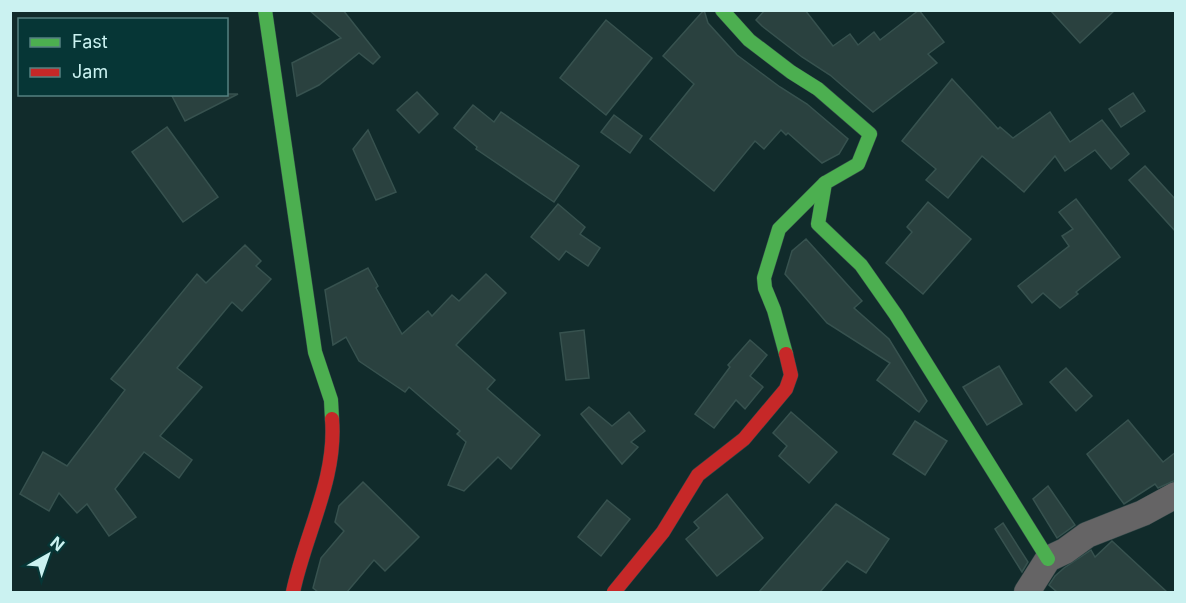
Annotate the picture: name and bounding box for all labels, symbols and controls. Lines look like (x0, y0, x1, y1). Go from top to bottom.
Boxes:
legend (18, 18, 228, 96)
text: Fast (72, 31, 108, 52)
text: Jam (72, 61, 108, 82)
north arrow (18, 525, 78, 585)
text: N (47, 532, 69, 555)

